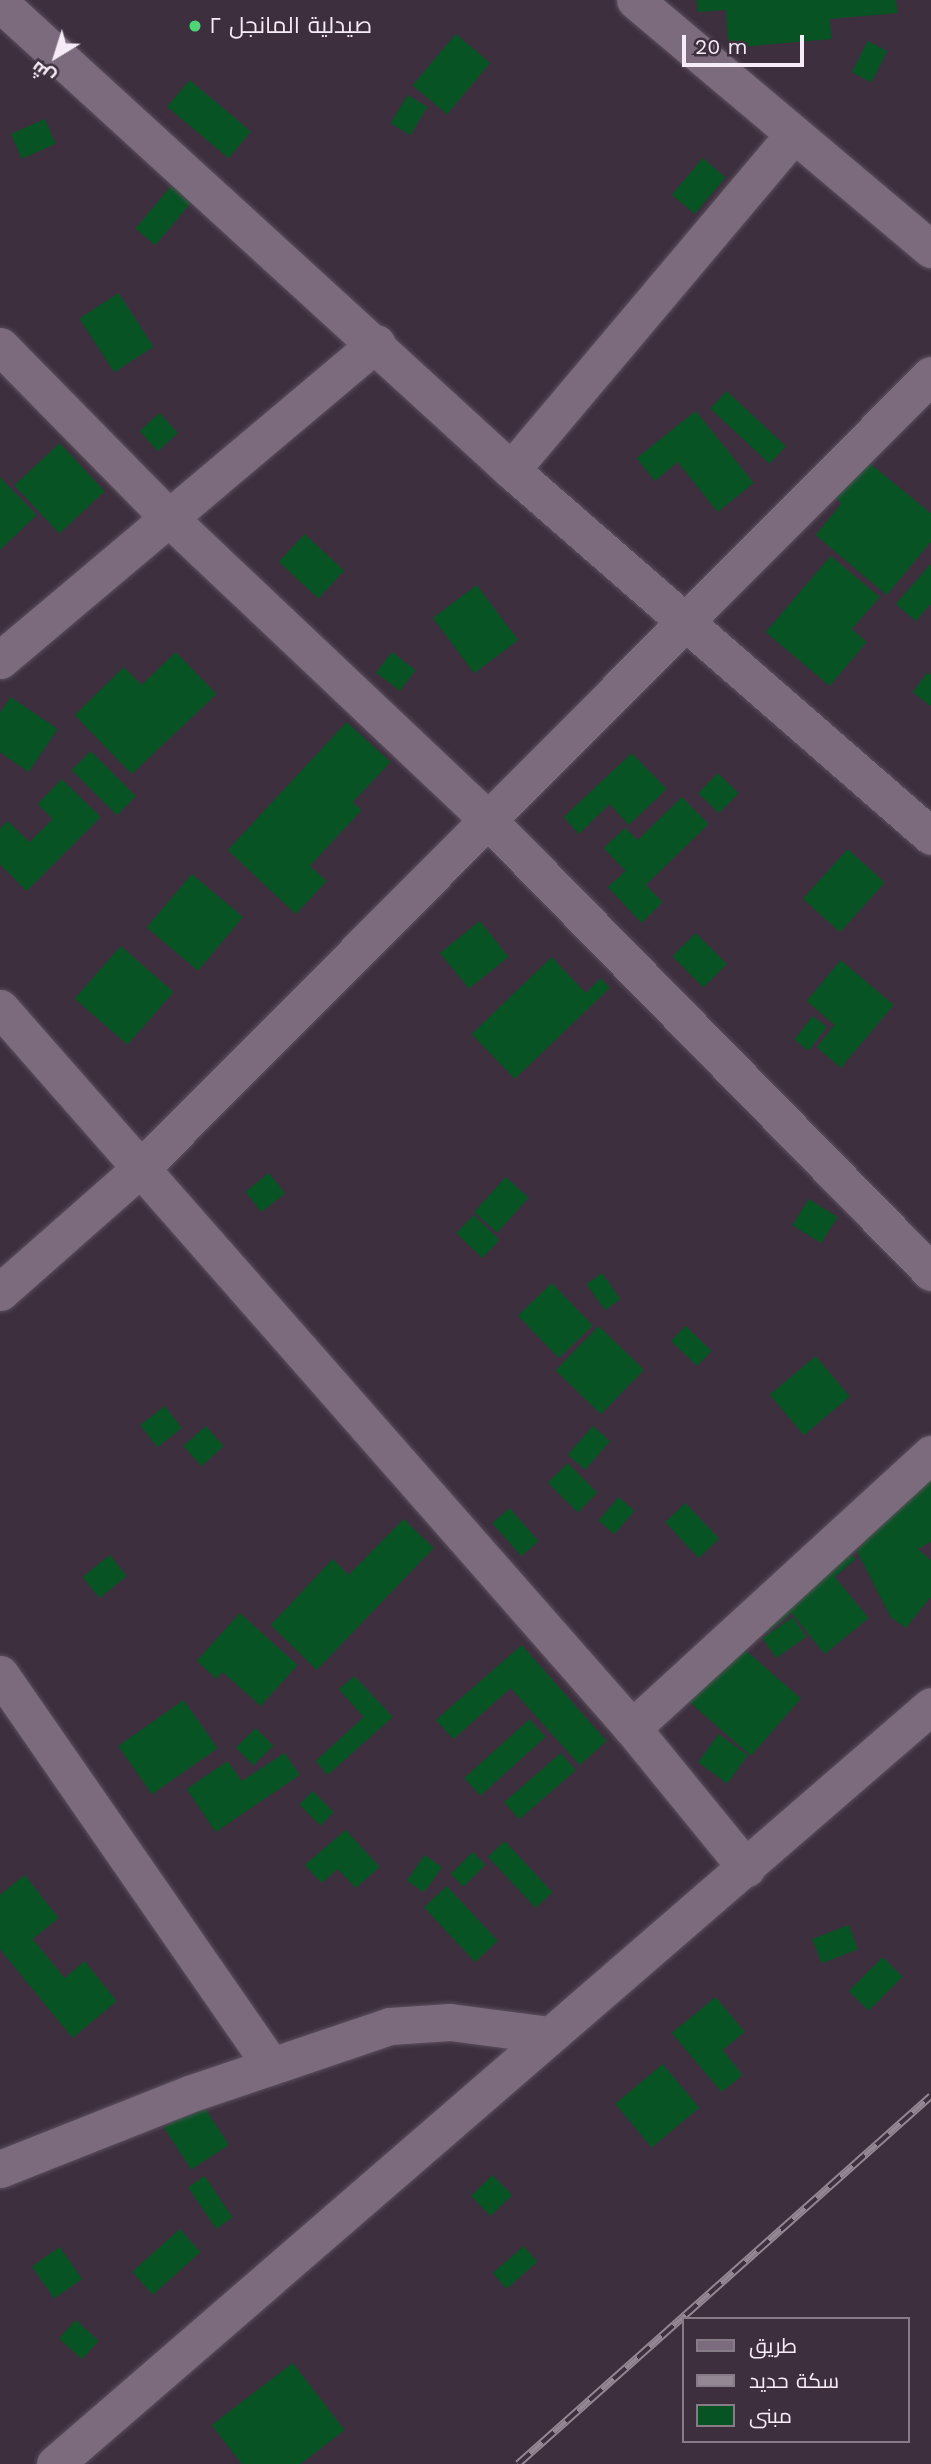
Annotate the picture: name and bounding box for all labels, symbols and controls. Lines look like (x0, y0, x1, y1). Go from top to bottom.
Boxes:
place label: صيدلية المانجل ٢ (209, 12, 372, 40)
marker: صيدلية المانجل ٢ (187, 18, 203, 34)
north arrow (21, 21, 91, 91)
scale bar (686, 21, 808, 65)
text: 20 m (695, 34, 747, 59)
text: ش (26, 56, 59, 90)
legend (682, 2317, 910, 2443)
text: طريق (749, 2333, 797, 2358)
text: سكة حديد (749, 2368, 839, 2393)
text: مبنى (749, 2403, 792, 2428)

